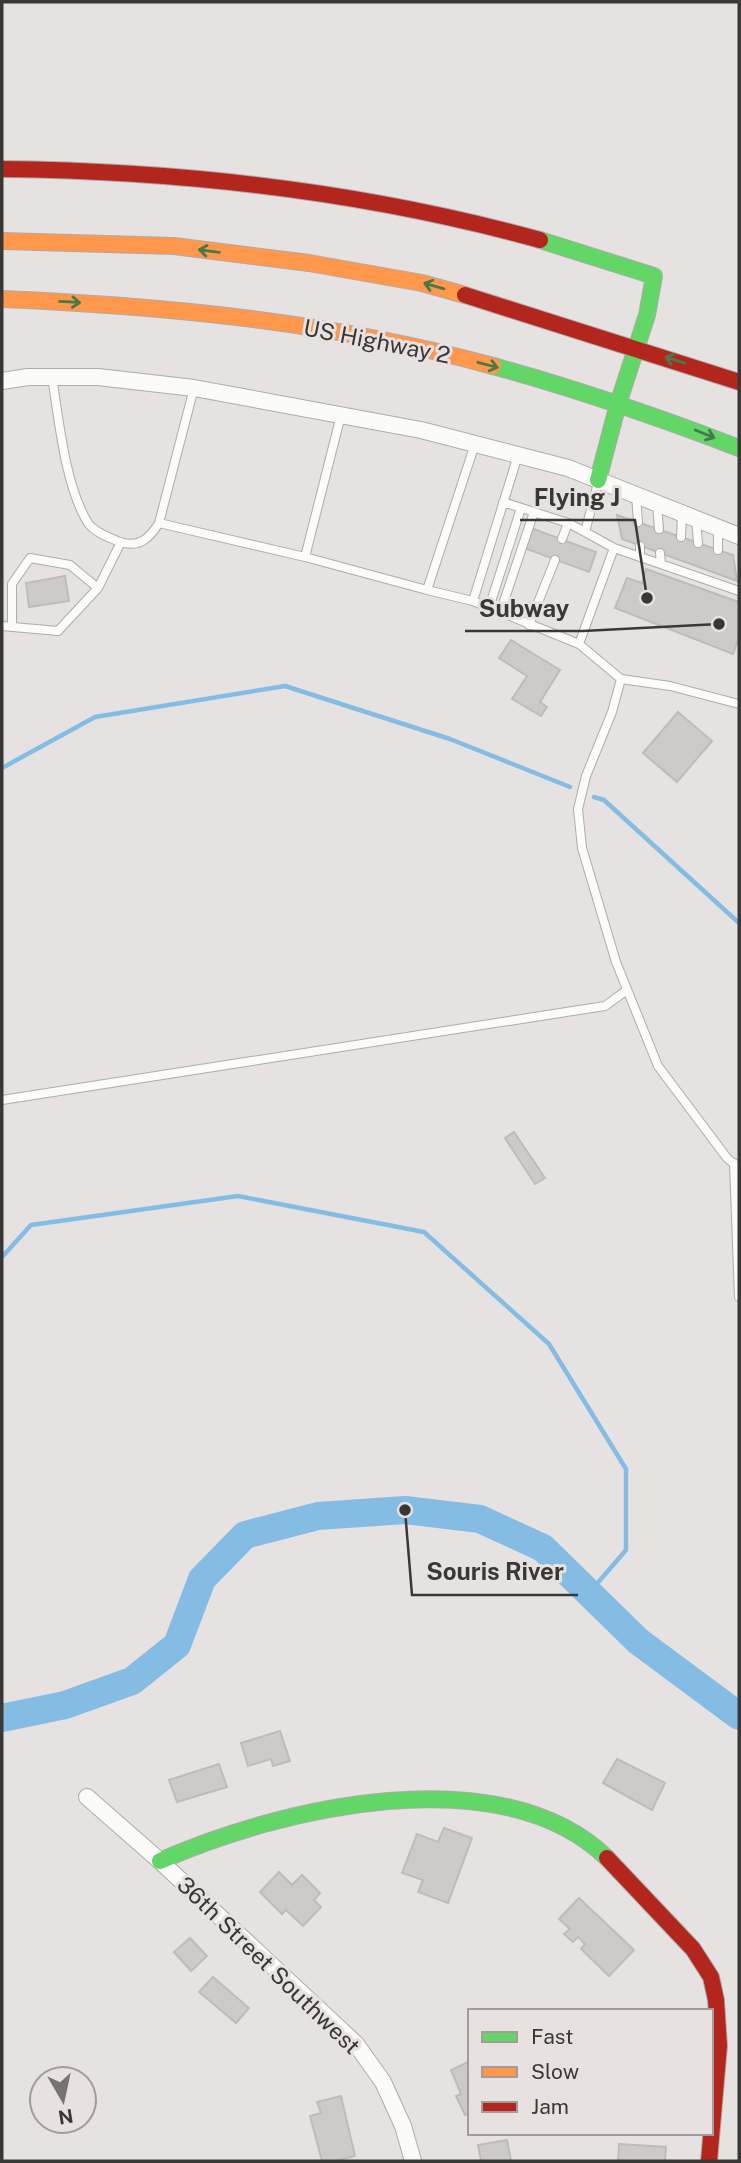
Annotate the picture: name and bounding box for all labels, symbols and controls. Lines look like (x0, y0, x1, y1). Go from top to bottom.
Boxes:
one-way arrow (198, 244, 221, 257)
one-way arrow (423, 279, 445, 292)
one-way arrow (58, 296, 81, 309)
street label: US Highway 2 (301, 314, 453, 368)
one-way arrow (664, 353, 686, 366)
one-way arrow (476, 359, 499, 372)
one-way arrow (693, 428, 715, 441)
callout: Flying J (520, 475, 635, 520)
text: Flying J (534, 483, 620, 511)
callout: Subway (465, 586, 583, 631)
text: Subway (479, 594, 570, 622)
callout: Souris River (412, 1550, 578, 1595)
text: Souris River (426, 1557, 564, 1585)
street label: 36th Street Southwest (172, 1871, 366, 2059)
legend (468, 2009, 713, 2135)
text: Fast (531, 2024, 573, 2049)
text: Slow (531, 2059, 579, 2084)
north arrow (28, 2065, 98, 2135)
text: Jam (531, 2094, 569, 2119)
text: N (57, 2105, 75, 2129)

